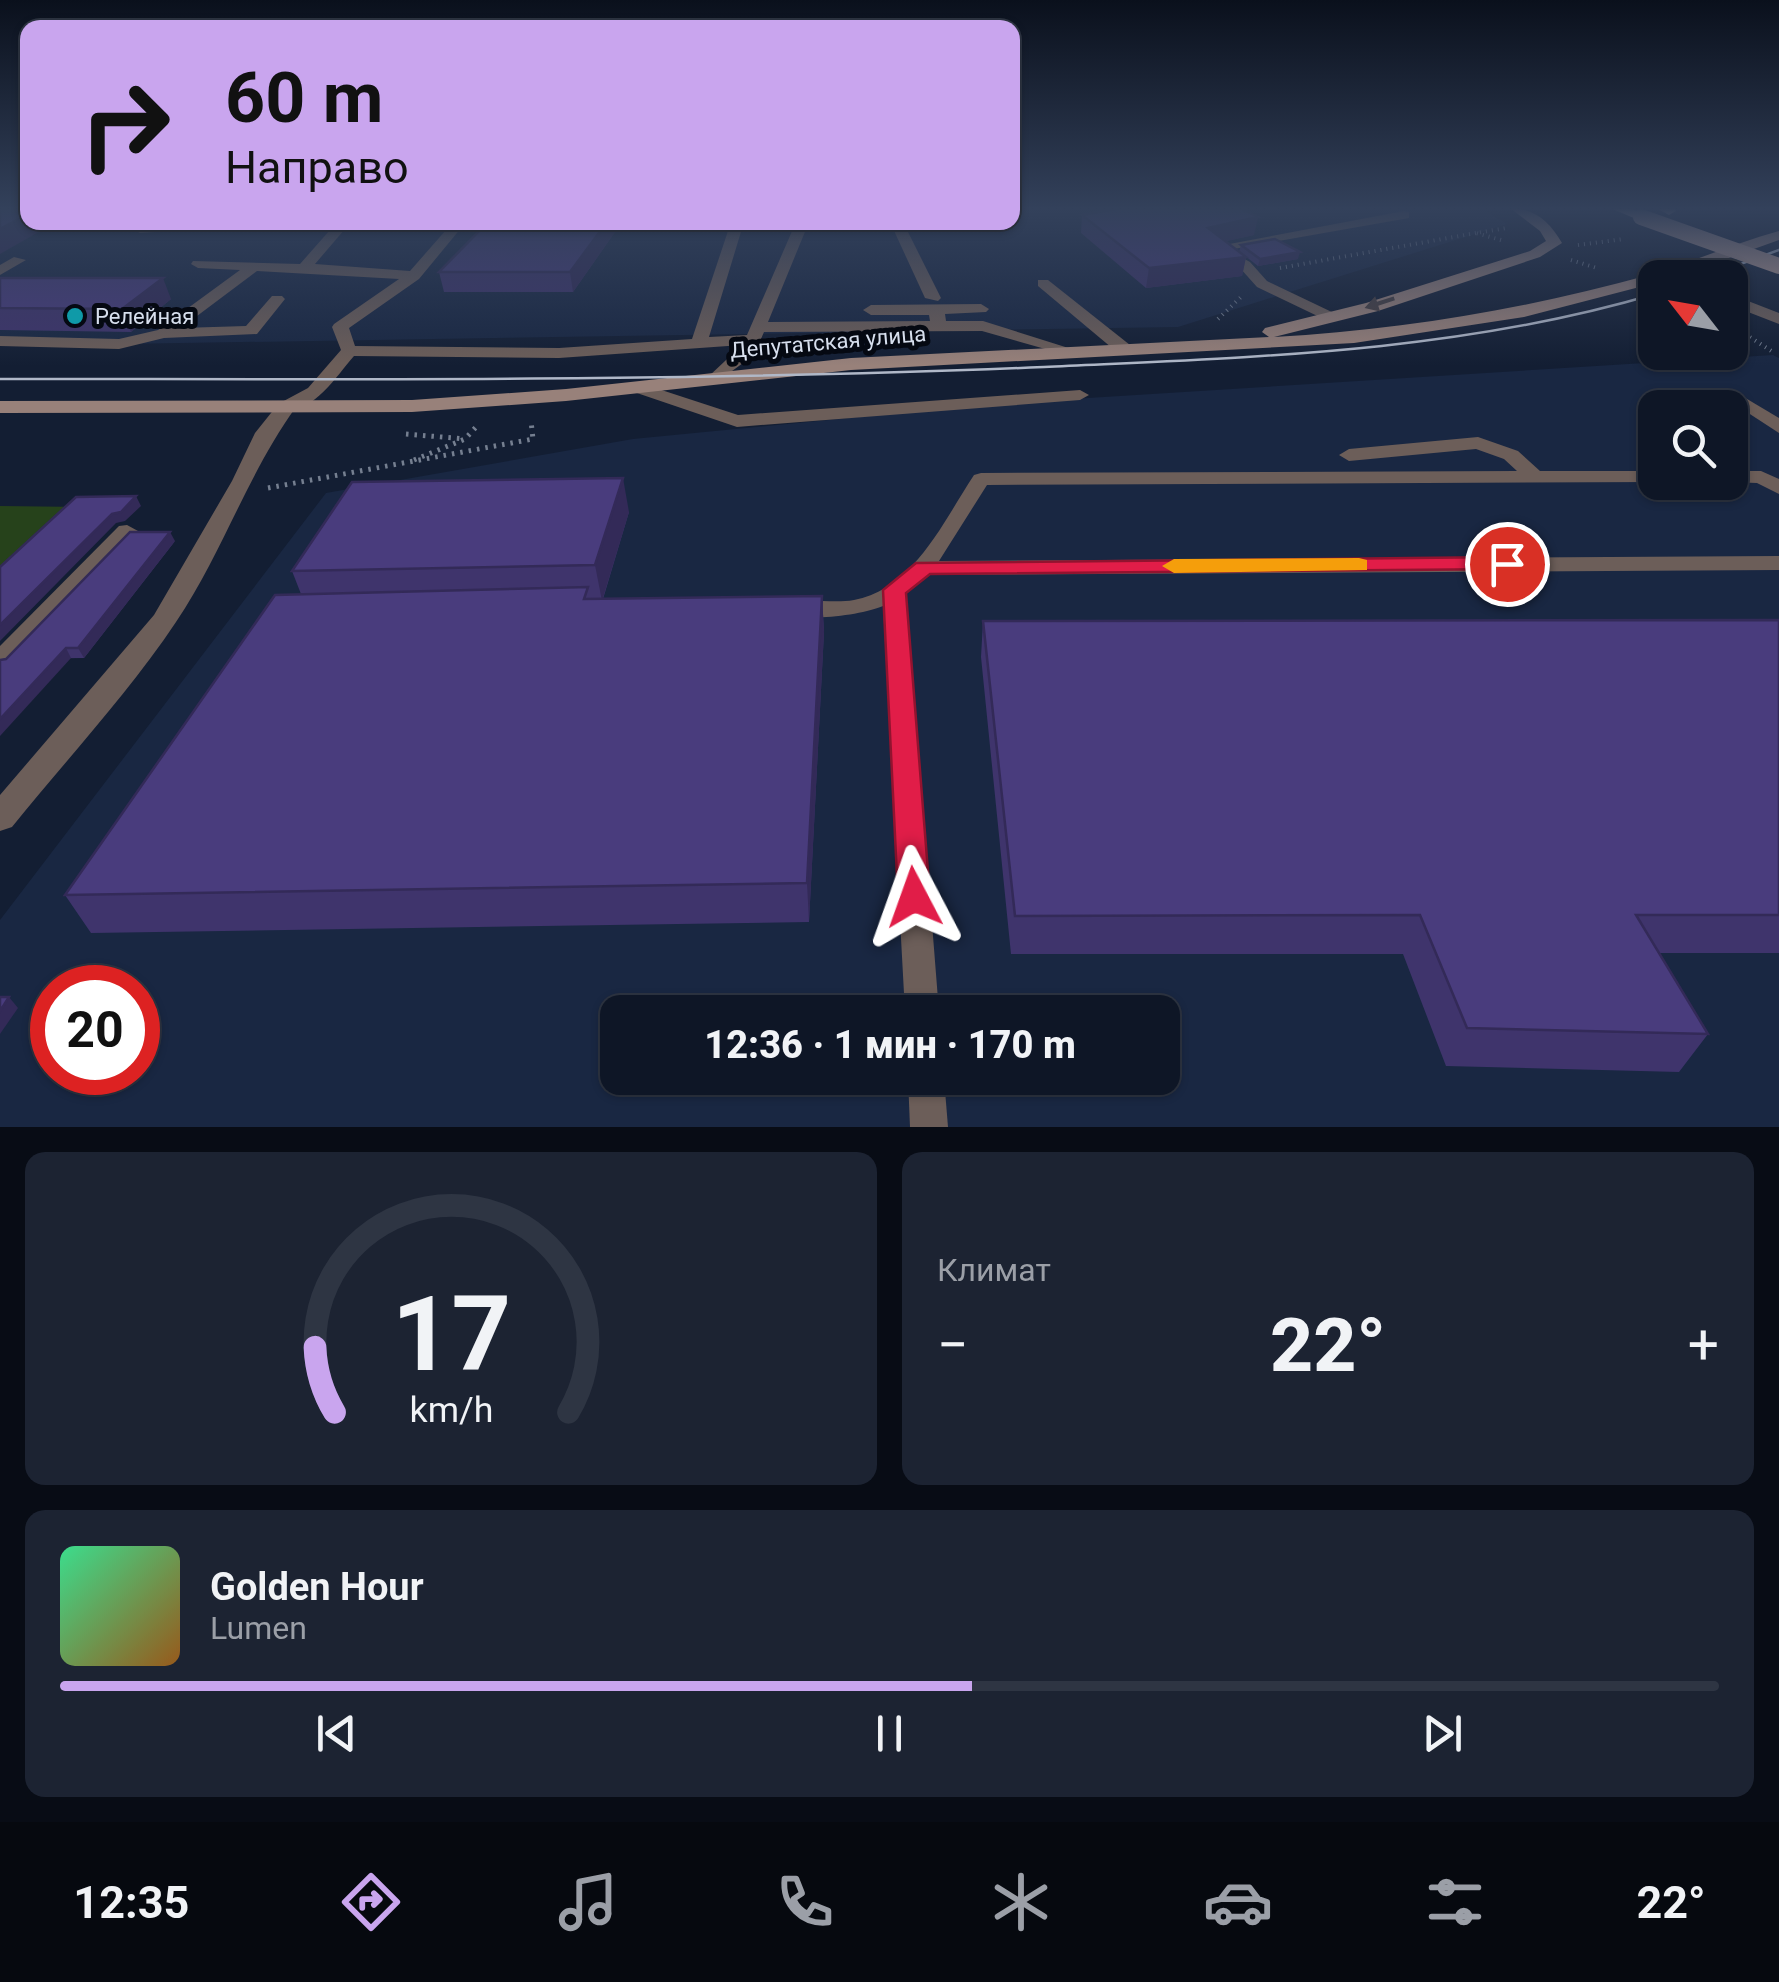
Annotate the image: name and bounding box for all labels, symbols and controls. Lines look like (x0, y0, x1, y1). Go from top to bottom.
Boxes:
text: 60 m (225, 57, 383, 139)
icon: right (60, 60, 190, 190)
text: Направо (225, 141, 409, 194)
north arrow (1638, 260, 1748, 370)
map controls (1638, 260, 1748, 500)
one-way arrow (1364, 297, 1394, 312)
place label: Релейная (95, 304, 194, 329)
marker: Релейная (64, 305, 86, 327)
street label: Депутатская улица (729, 321, 927, 363)
button: search (1638, 390, 1748, 500)
pin (1465, 522, 1550, 607)
icon: arrive (1480, 537, 1535, 592)
position arrow (862, 845, 966, 949)
speed limit sign: 20 (30, 965, 160, 1095)
text: 12:36 · 1 мин · 170 m (704, 1023, 1076, 1067)
text: Климат (937, 1251, 1051, 1289)
text: 17 (391, 1274, 511, 1395)
text: 22° (1270, 1301, 1386, 1389)
text: − (937, 1313, 968, 1377)
text: + (1688, 1313, 1719, 1377)
text: km/h (409, 1389, 493, 1431)
text: Golden Hour (210, 1565, 424, 1609)
text: Lumen (210, 1609, 307, 1647)
icon: previous (309, 1706, 364, 1761)
icon: pause (862, 1706, 917, 1761)
icon: next (1415, 1706, 1470, 1761)
icon: directions (336, 1867, 406, 1937)
icon: music (553, 1867, 623, 1937)
icon: phone (770, 1867, 840, 1937)
icon: climate (986, 1867, 1056, 1937)
icon: car (1203, 1867, 1273, 1937)
icon: filters (1420, 1867, 1490, 1937)
text: 12:35 (73, 1876, 189, 1929)
text: 22° (1636, 1876, 1706, 1929)

